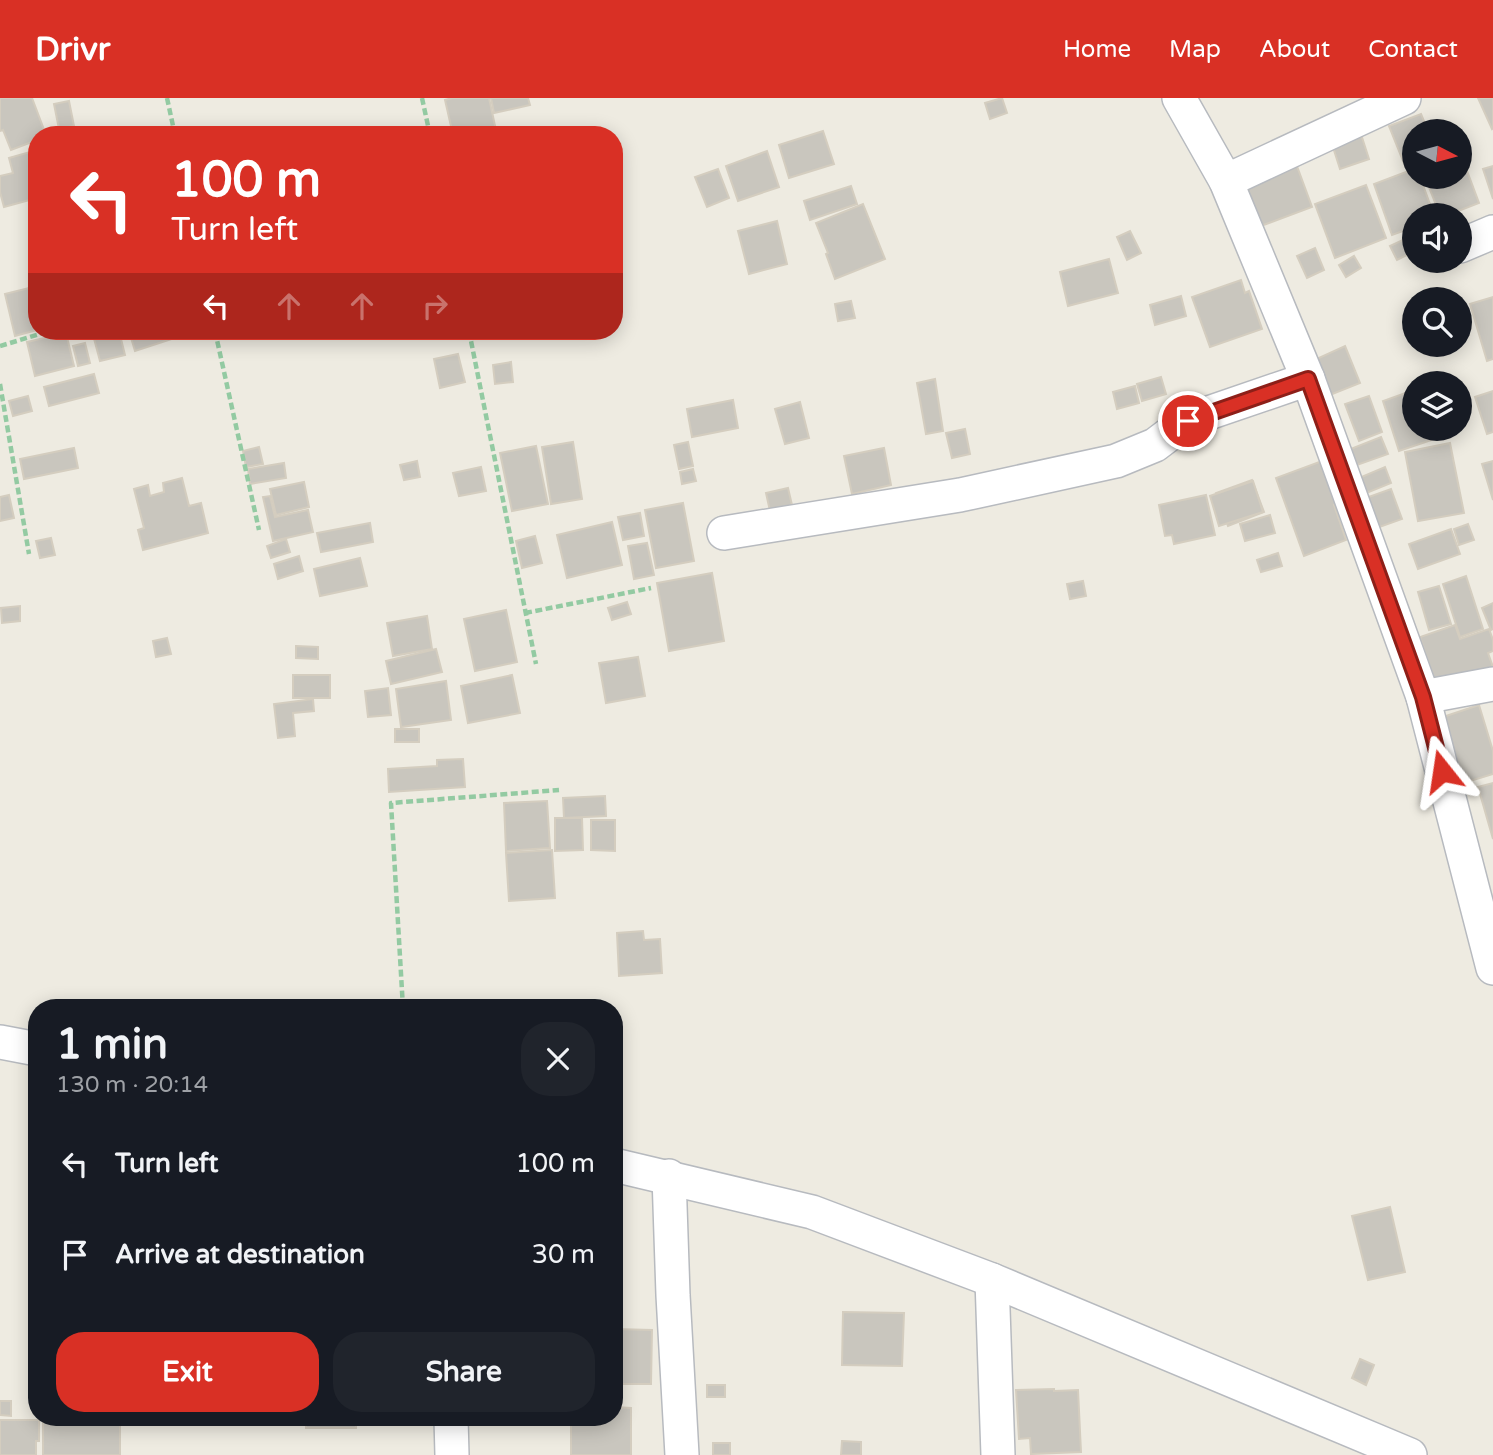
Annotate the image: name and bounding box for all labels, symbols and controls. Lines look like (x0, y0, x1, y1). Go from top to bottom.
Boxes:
text: Drivr (35, 30, 110, 69)
text: Home (1063, 35, 1131, 64)
text: Map (1169, 35, 1221, 64)
text: About (1259, 35, 1330, 64)
text: Contact (1368, 35, 1458, 64)
north arrow (1402, 119, 1472, 189)
map controls (1402, 119, 1472, 441)
text: 100 m (171, 151, 321, 210)
icon: left (56, 154, 147, 245)
button: sound (1402, 203, 1472, 273)
text: Turn left (171, 211, 298, 249)
icon: left (197, 287, 235, 325)
icon: ahead (270, 287, 308, 325)
icon: ahead (343, 287, 381, 325)
icon: right (416, 287, 454, 325)
button: search (1402, 287, 1472, 357)
button: layers (1402, 371, 1472, 441)
pin (1158, 391, 1218, 451)
icon: arrive (1169, 402, 1207, 440)
position arrow (1405, 734, 1479, 808)
text: 1 min (56, 1019, 168, 1070)
button: close (521, 1022, 595, 1096)
text: 130 m · 20:14 (56, 1071, 208, 1099)
icon: left (56, 1145, 94, 1183)
text: Turn left (115, 1148, 218, 1179)
text: 100 m (515, 1148, 595, 1179)
icon: arrive (56, 1236, 94, 1274)
text: Arrive at destination (115, 1239, 365, 1270)
text: 30 m (532, 1239, 595, 1270)
button: Exit (56, 1332, 319, 1412)
button: Share (333, 1332, 595, 1412)

